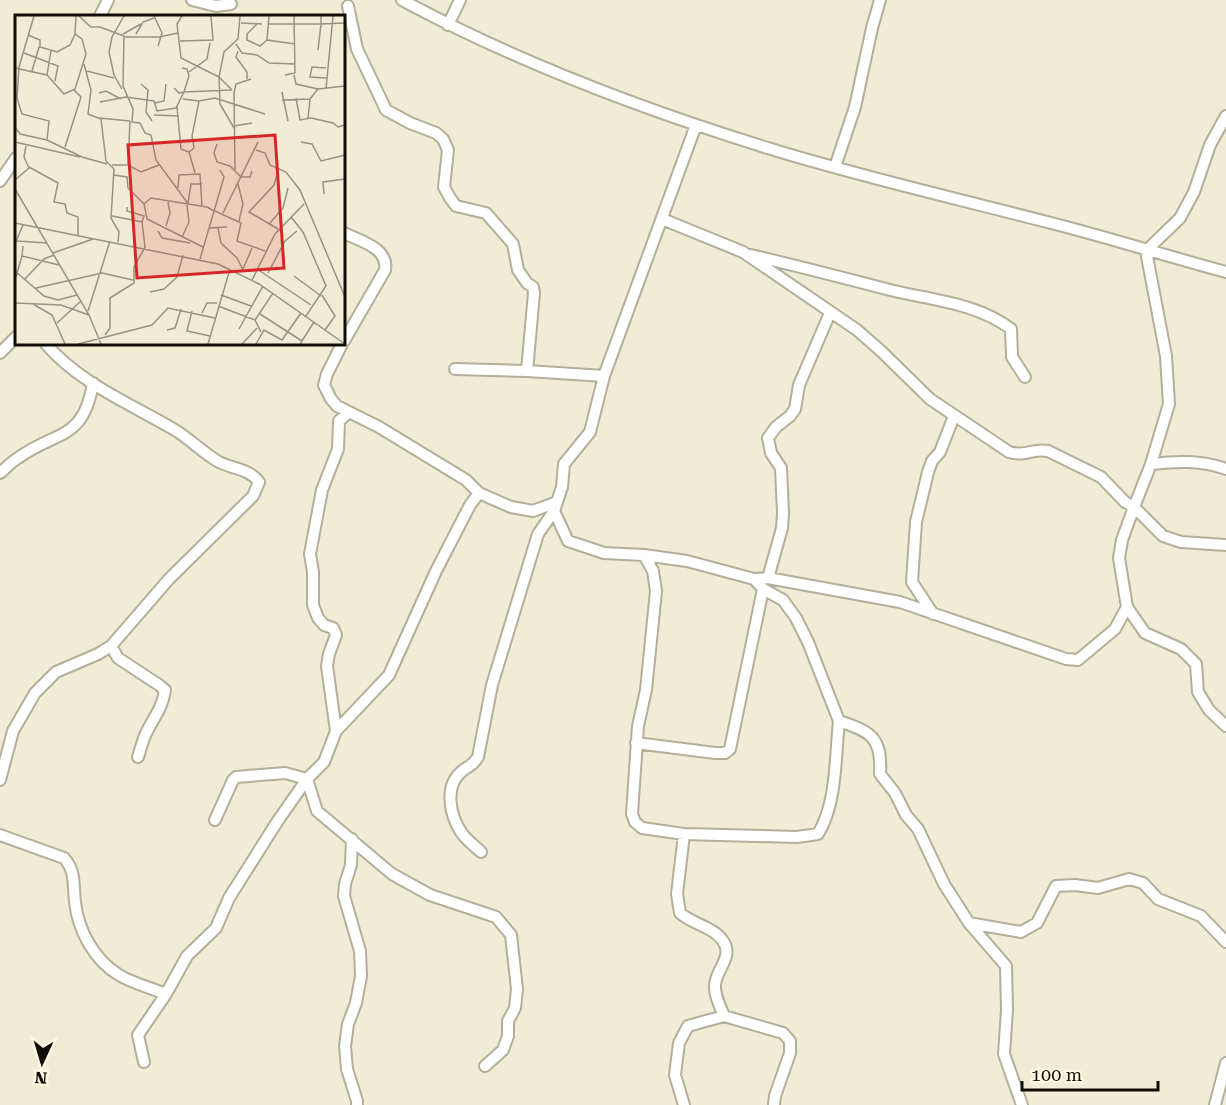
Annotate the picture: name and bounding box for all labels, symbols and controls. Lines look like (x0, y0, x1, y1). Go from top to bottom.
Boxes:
inset map (15, 15, 345, 345)
north arrow (12, 1033, 72, 1093)
scale bar (1022, 1054, 1158, 1092)
text: 100 m (1031, 1064, 1082, 1085)
text: N (34, 1068, 48, 1087)

